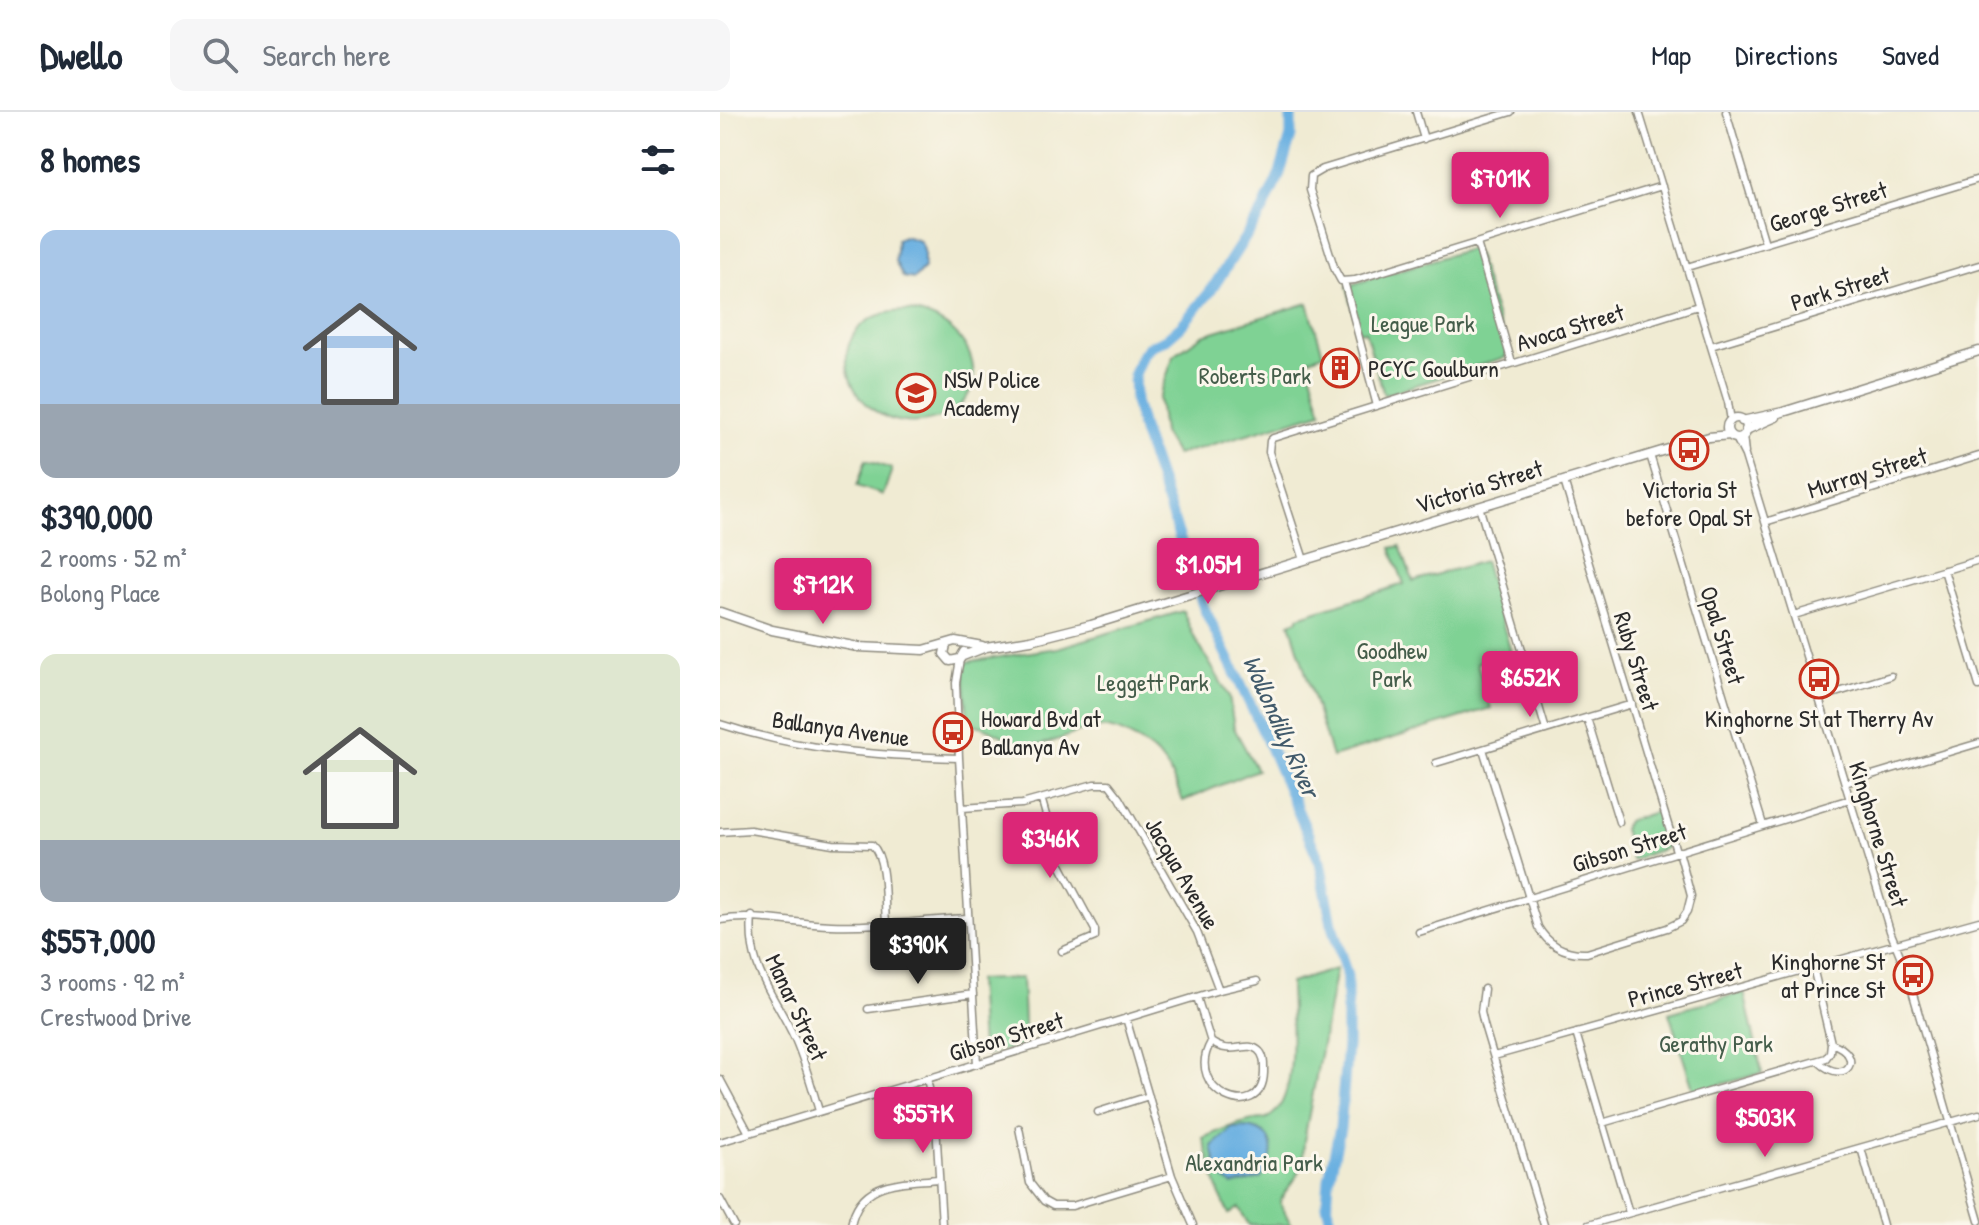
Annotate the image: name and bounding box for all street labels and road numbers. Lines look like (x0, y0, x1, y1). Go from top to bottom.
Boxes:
street label: George Street (1765, 173, 1892, 239)
street label: Park Street (1787, 258, 1894, 318)
street label: Avoca Street (1512, 295, 1629, 359)
street label: Murray Street (1803, 438, 1931, 505)
street label: Victoria Street (1411, 451, 1547, 521)
street label: Opal Street (1693, 582, 1753, 689)
street label: Ruby Street (1607, 608, 1667, 715)
street label: Ballanya Avenue (770, 703, 912, 754)
street label: Kinghorne Street (1842, 757, 1916, 911)
street label: Jacqua Avenue (1138, 811, 1228, 935)
street label: Gibson Street (1568, 814, 1691, 880)
street label: Manar Street (758, 948, 836, 1066)
street label: Prince Street (1624, 953, 1746, 1015)
street label: Gibson Street (945, 1003, 1068, 1069)

